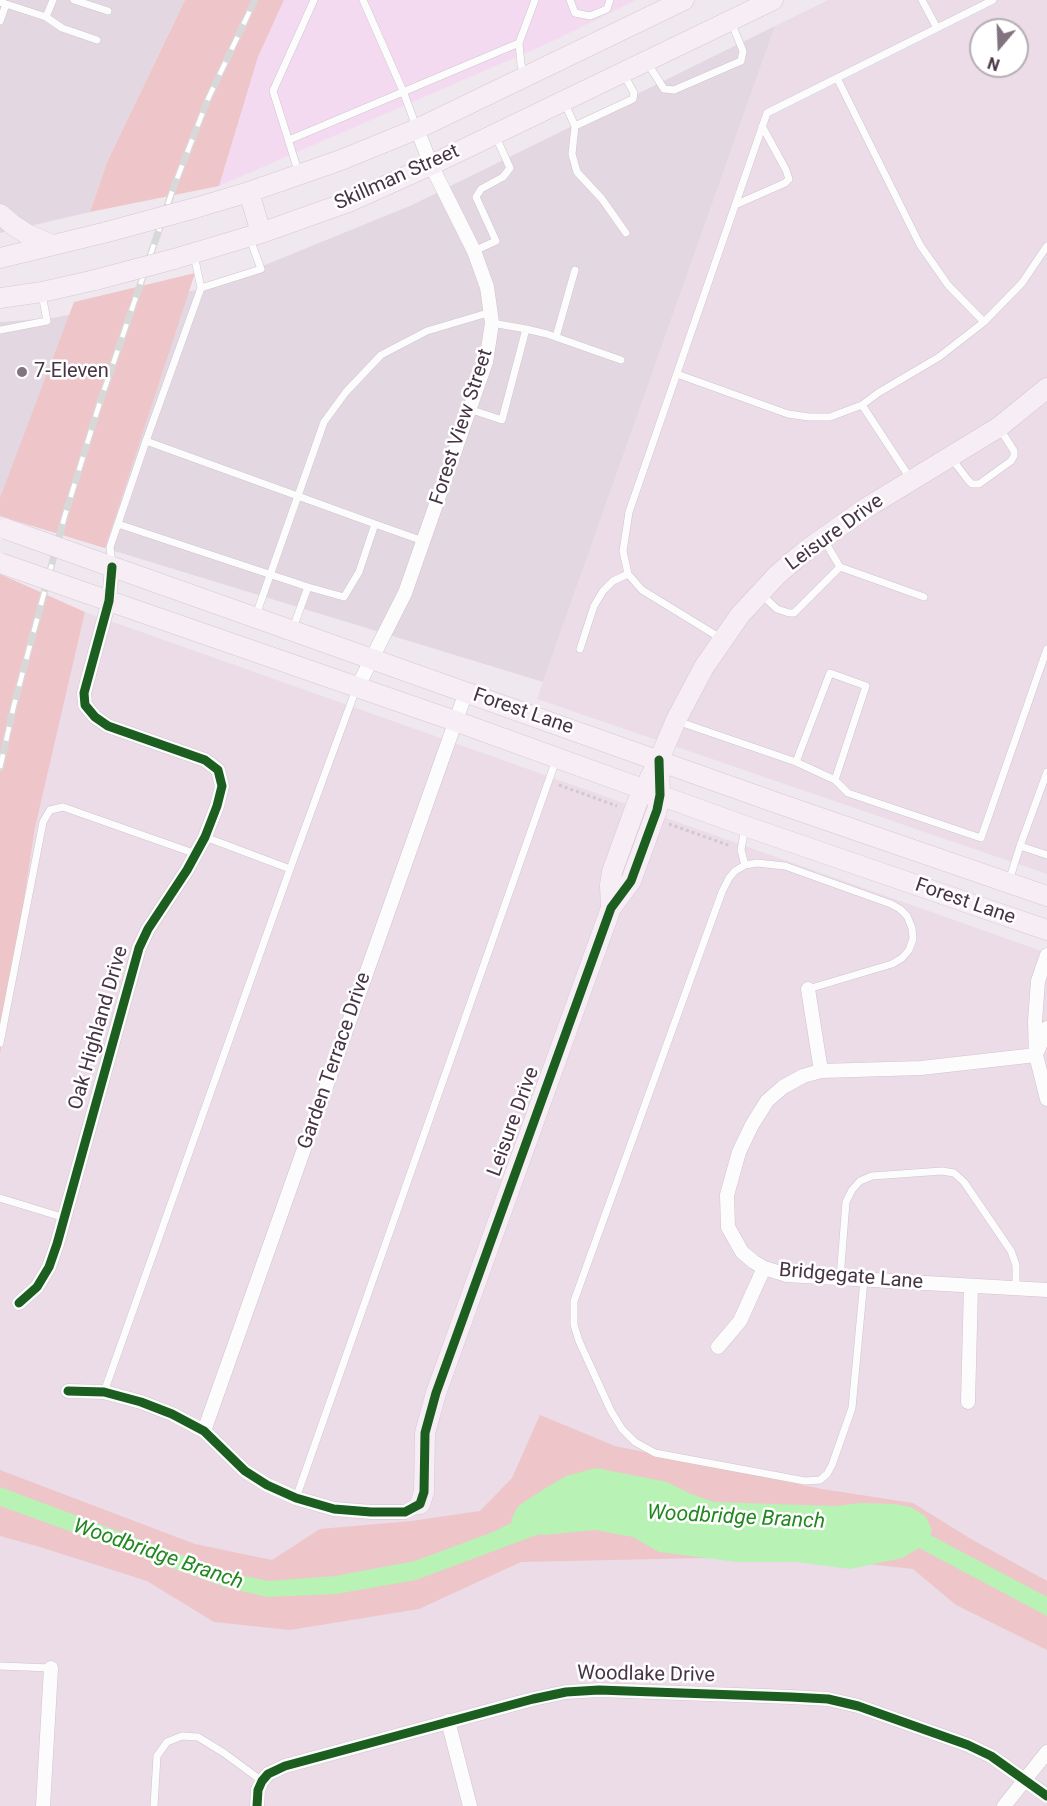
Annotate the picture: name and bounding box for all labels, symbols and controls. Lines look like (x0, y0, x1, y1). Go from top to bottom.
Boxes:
north arrow (969, 18, 1029, 78)
text: N (985, 53, 1002, 74)
street label: Skillman Street (331, 140, 463, 216)
street label: Forest View Street (426, 346, 498, 508)
place label: 7-Eleven (34, 360, 109, 384)
marker: 7-Eleven (15, 365, 29, 379)
street label: Leisure Drive (782, 490, 888, 576)
street label: Forest Lane (470, 684, 576, 740)
street label: Forest Lane (912, 874, 1018, 930)
street label: Oak Highland Drive (64, 943, 134, 1113)
street label: Garden Terrace Drive (293, 969, 377, 1153)
street label: Leisure Drive (483, 1064, 545, 1180)
street label: Bridgegate Lane (778, 1259, 924, 1295)
water label: Woodbridge Branch (646, 1501, 826, 1535)
water label: Woodbridge Branch (70, 1514, 246, 1596)
street label: Woodlake Drive (577, 1662, 715, 1688)

